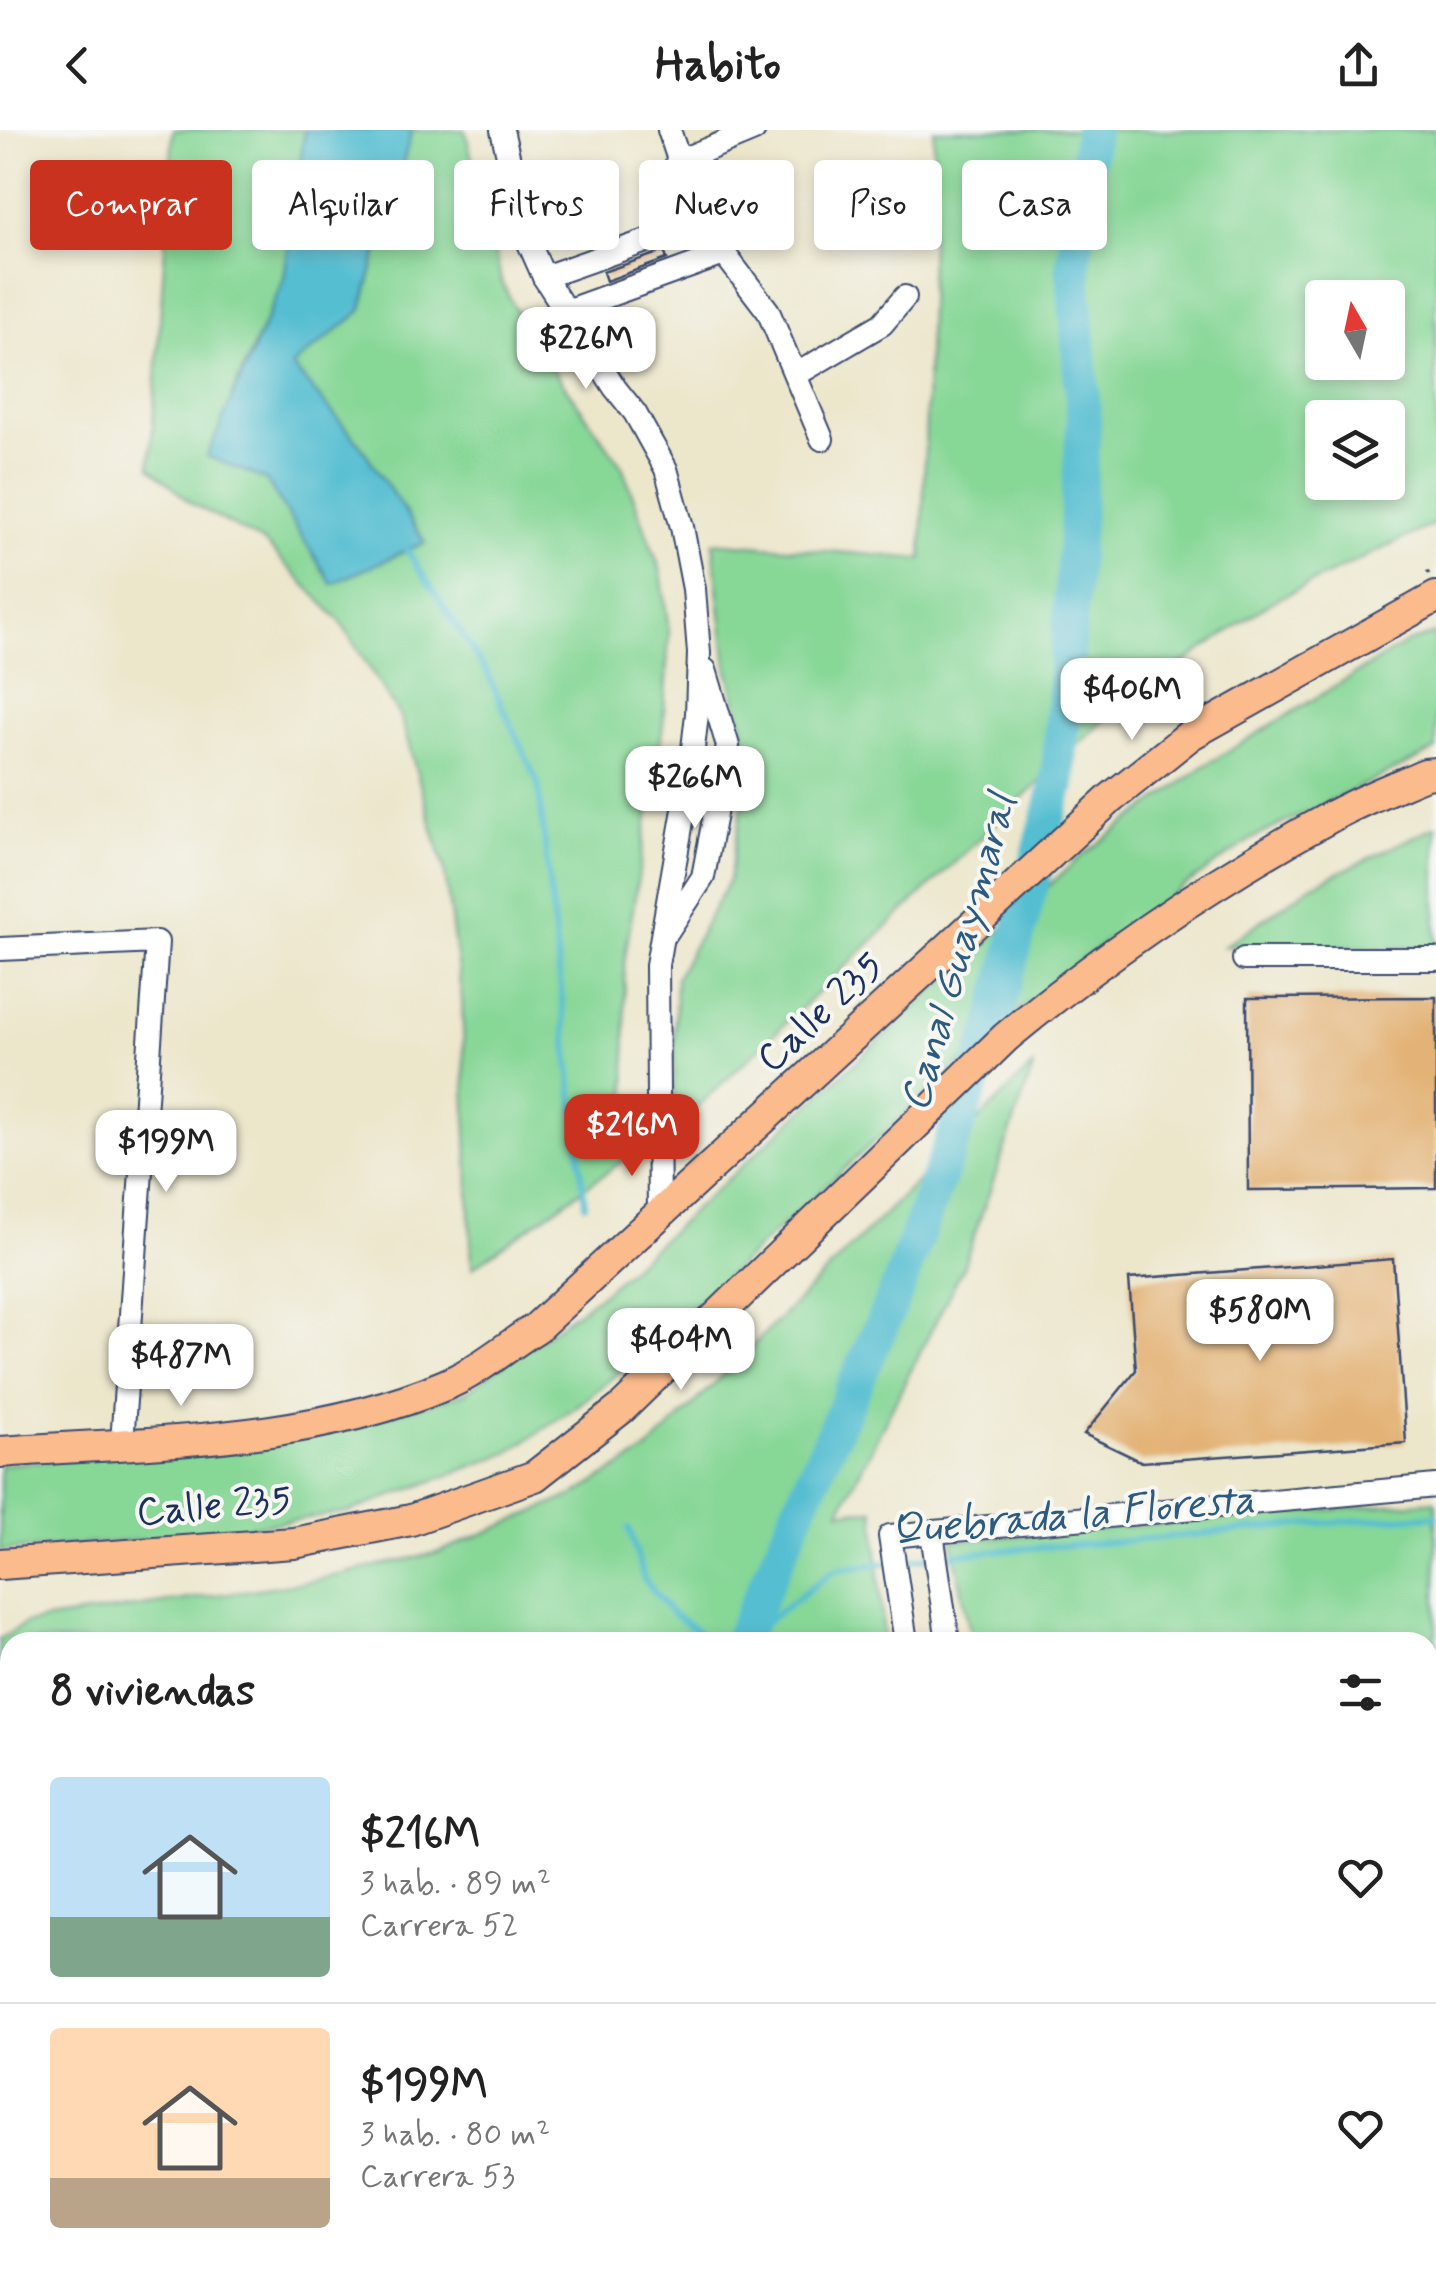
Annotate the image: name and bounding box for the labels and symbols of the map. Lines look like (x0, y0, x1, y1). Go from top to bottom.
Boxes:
north arrow (1305, 280, 1405, 380)
pin: $226M (516, 307, 656, 392)
pin: $406M (1062, 658, 1202, 743)
pin: $266M (625, 746, 765, 831)
water label: Canal Guaymaral (889, 785, 1033, 1118)
street label: Calle 235 (746, 941, 896, 1085)
pin: $216M (562, 1094, 702, 1179)
pin: $199M (96, 1110, 236, 1195)
pin: $580M (1190, 1279, 1330, 1364)
pin: $404M (611, 1308, 751, 1393)
pin: $487M (111, 1324, 251, 1409)
water label: Quebrada la Floresta (889, 1473, 1257, 1559)
street label: Calle 235 (134, 1474, 294, 1540)

